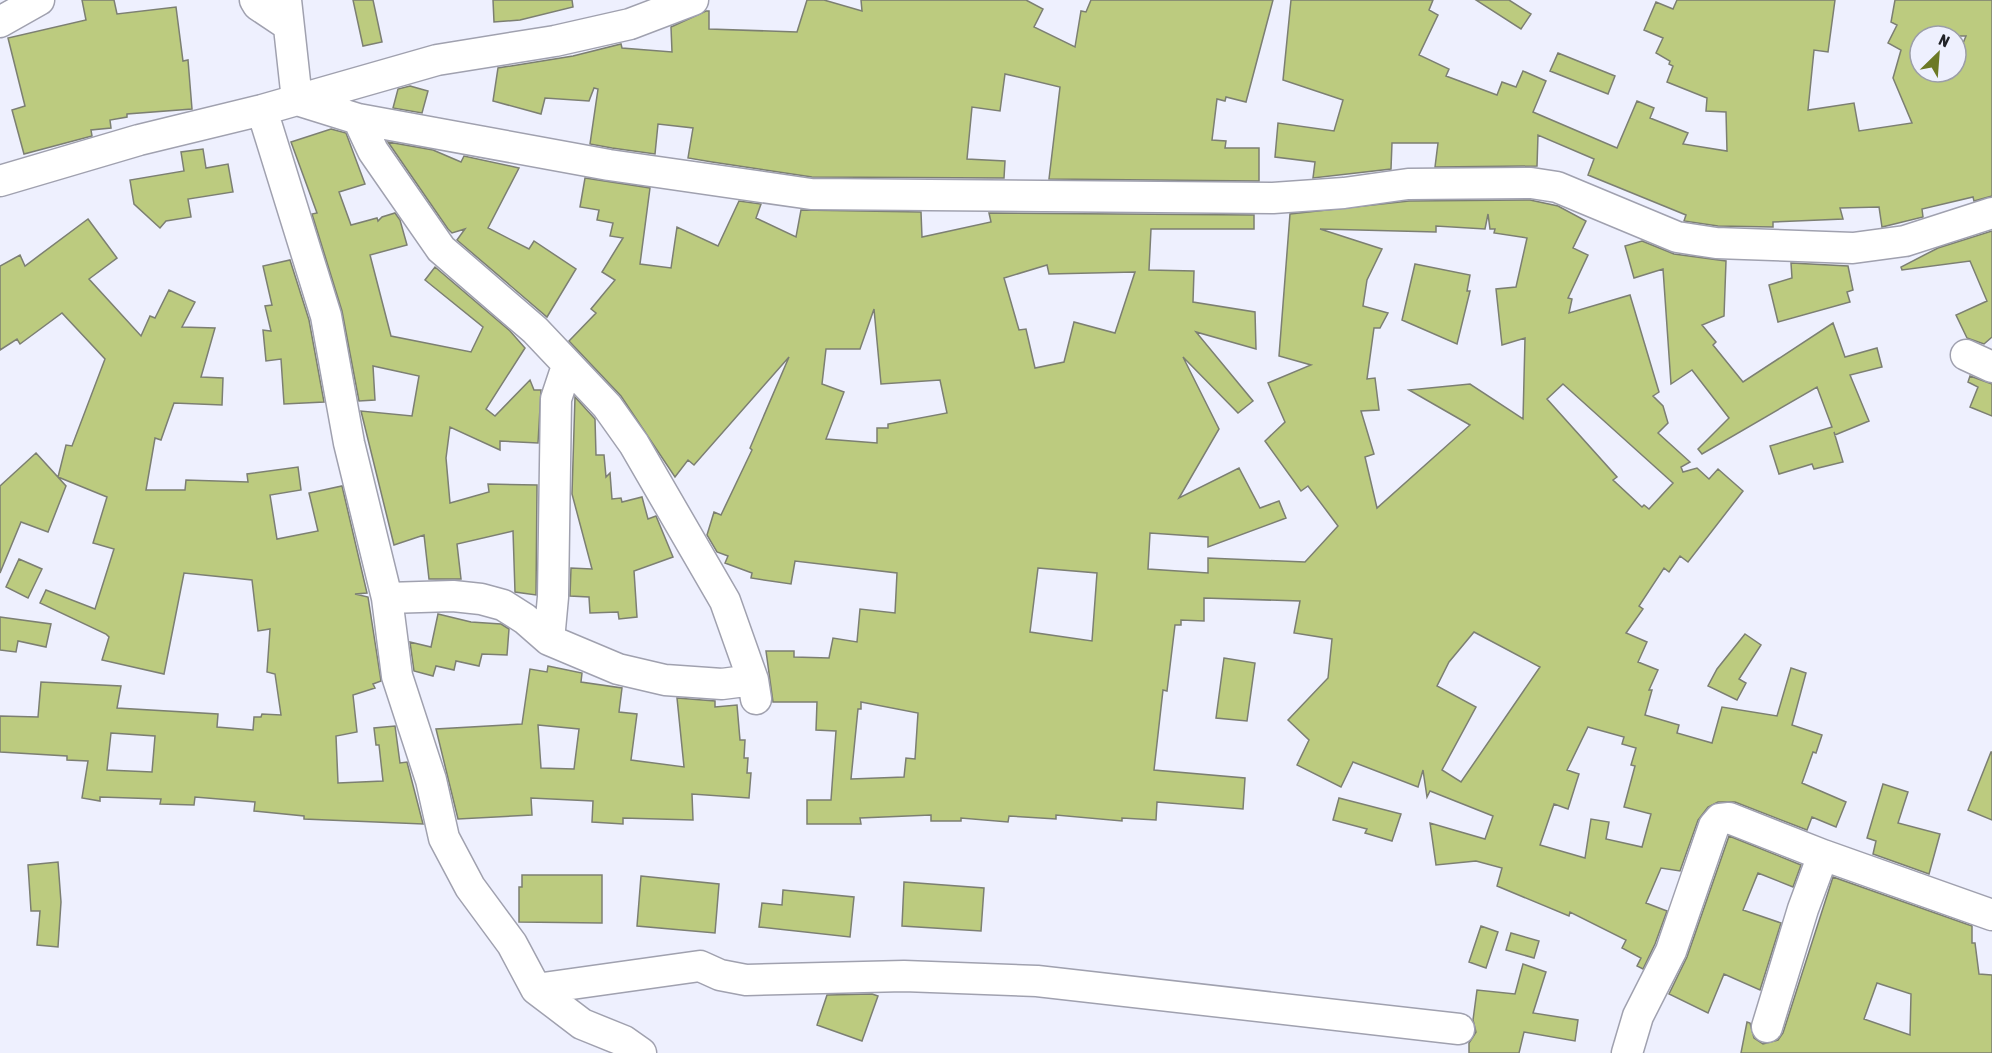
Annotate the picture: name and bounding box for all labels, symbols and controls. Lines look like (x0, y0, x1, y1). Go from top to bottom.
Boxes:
north arrow (1908, 24, 1968, 84)
text: N (1936, 30, 1952, 51)

